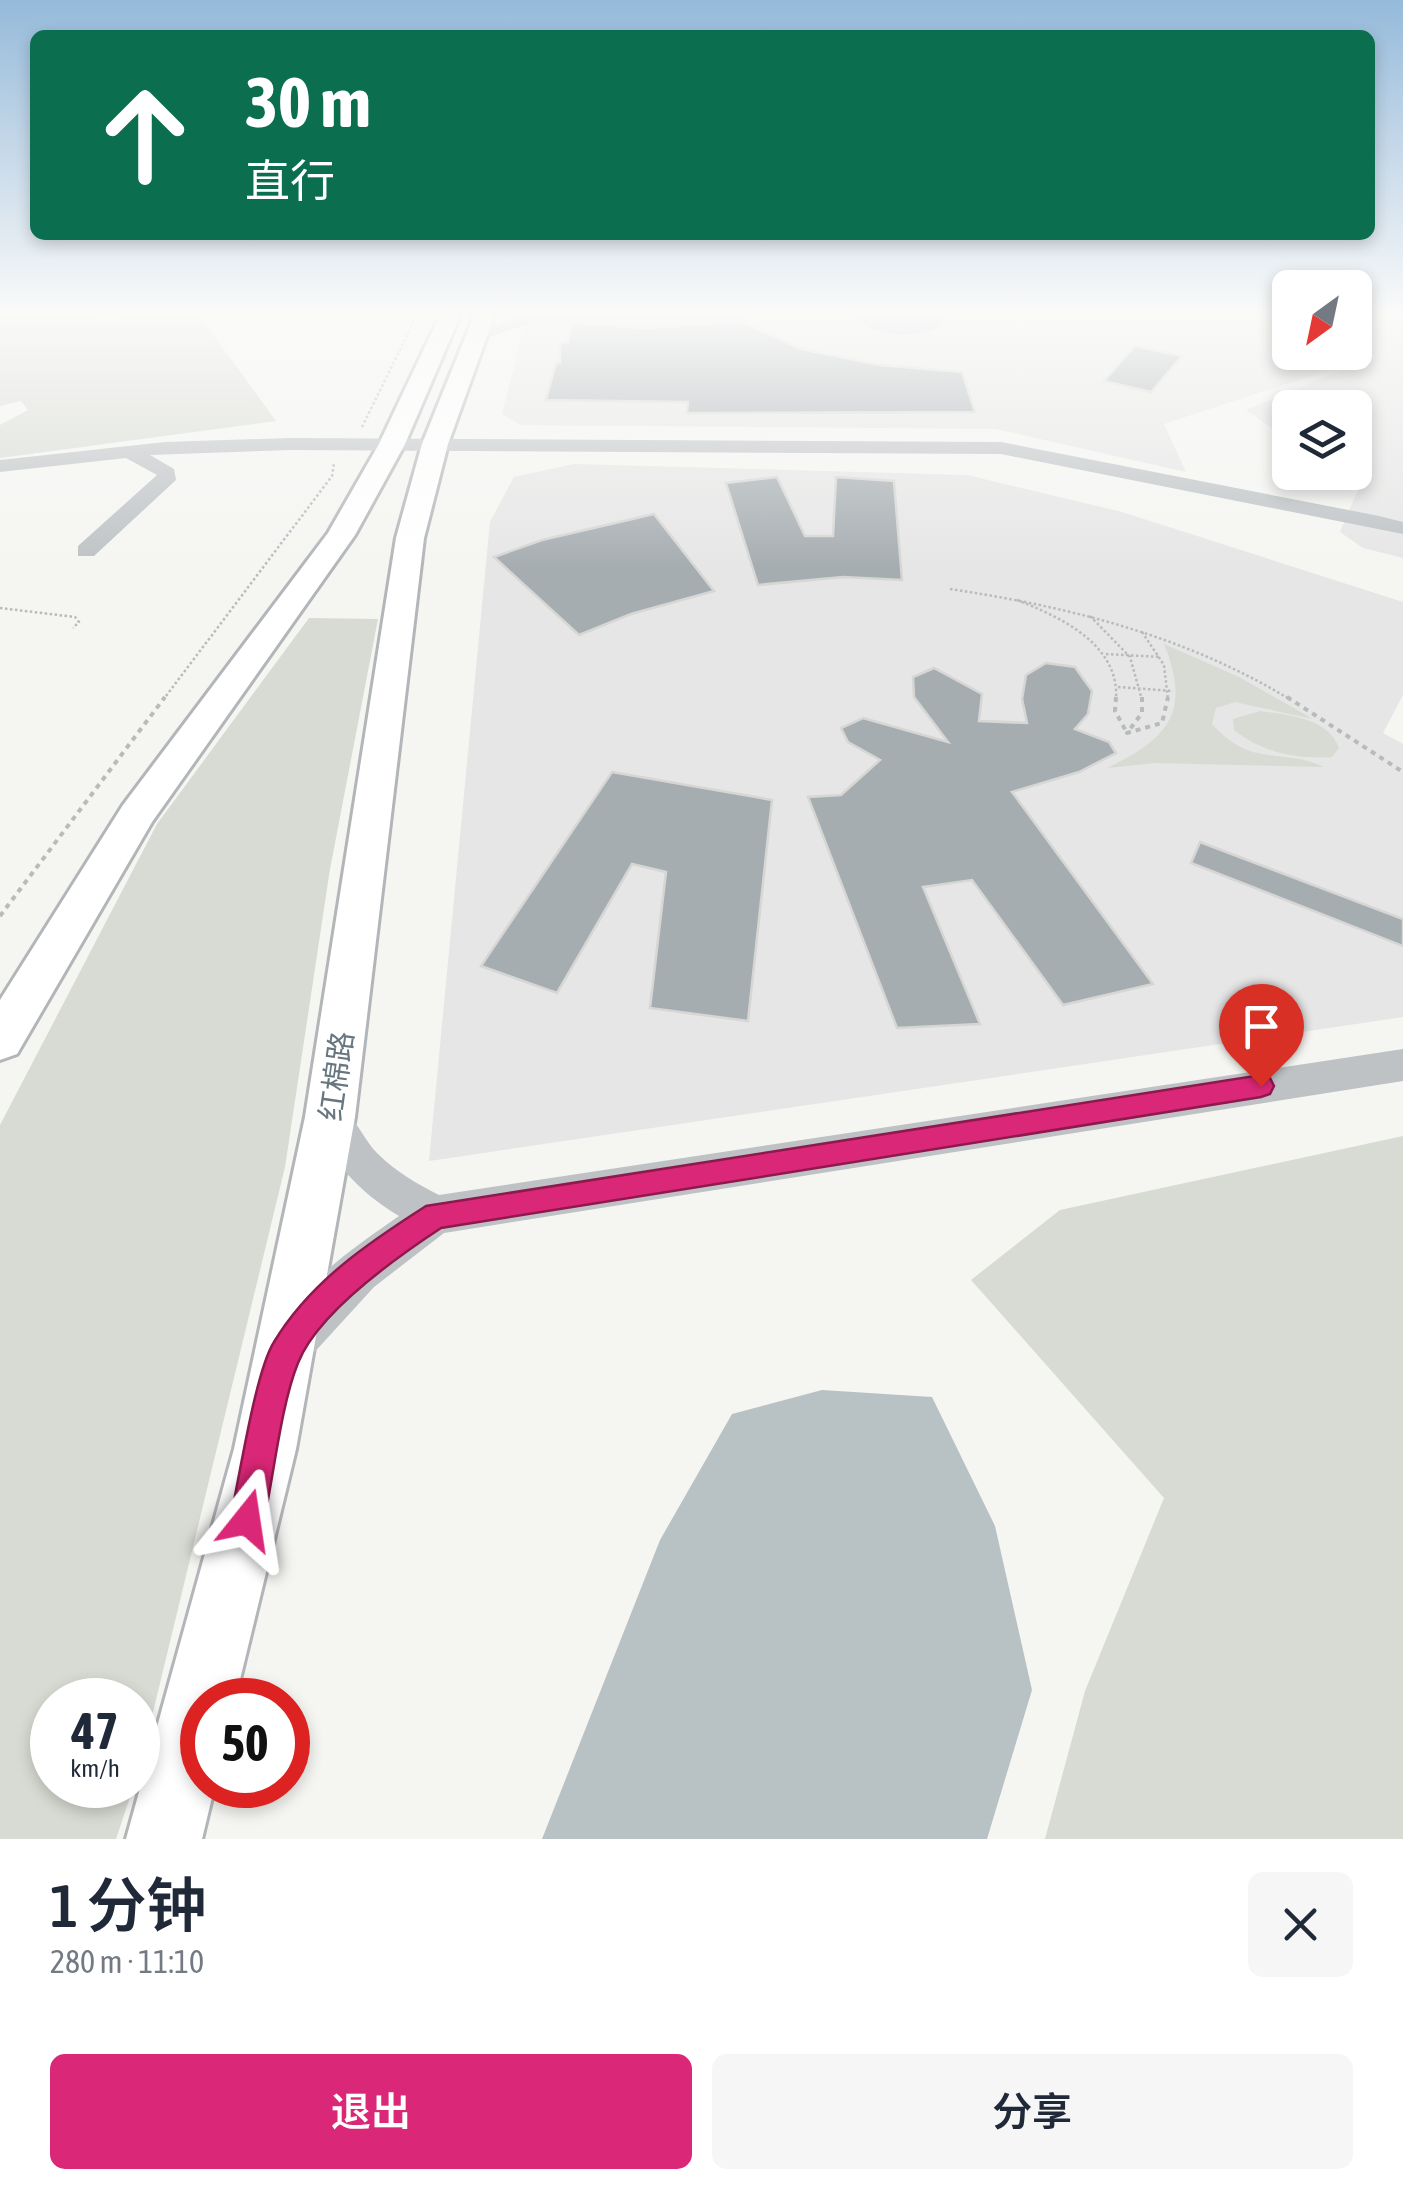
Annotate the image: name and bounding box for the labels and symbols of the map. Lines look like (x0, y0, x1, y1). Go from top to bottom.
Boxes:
north arrow (1272, 270, 1372, 370)
pin (1219, 984, 1304, 1087)
street label: 红棉路 (313, 1029, 359, 1123)
position arrow (195, 1468, 299, 1572)
speed limit sign: 50 (180, 1678, 310, 1808)

